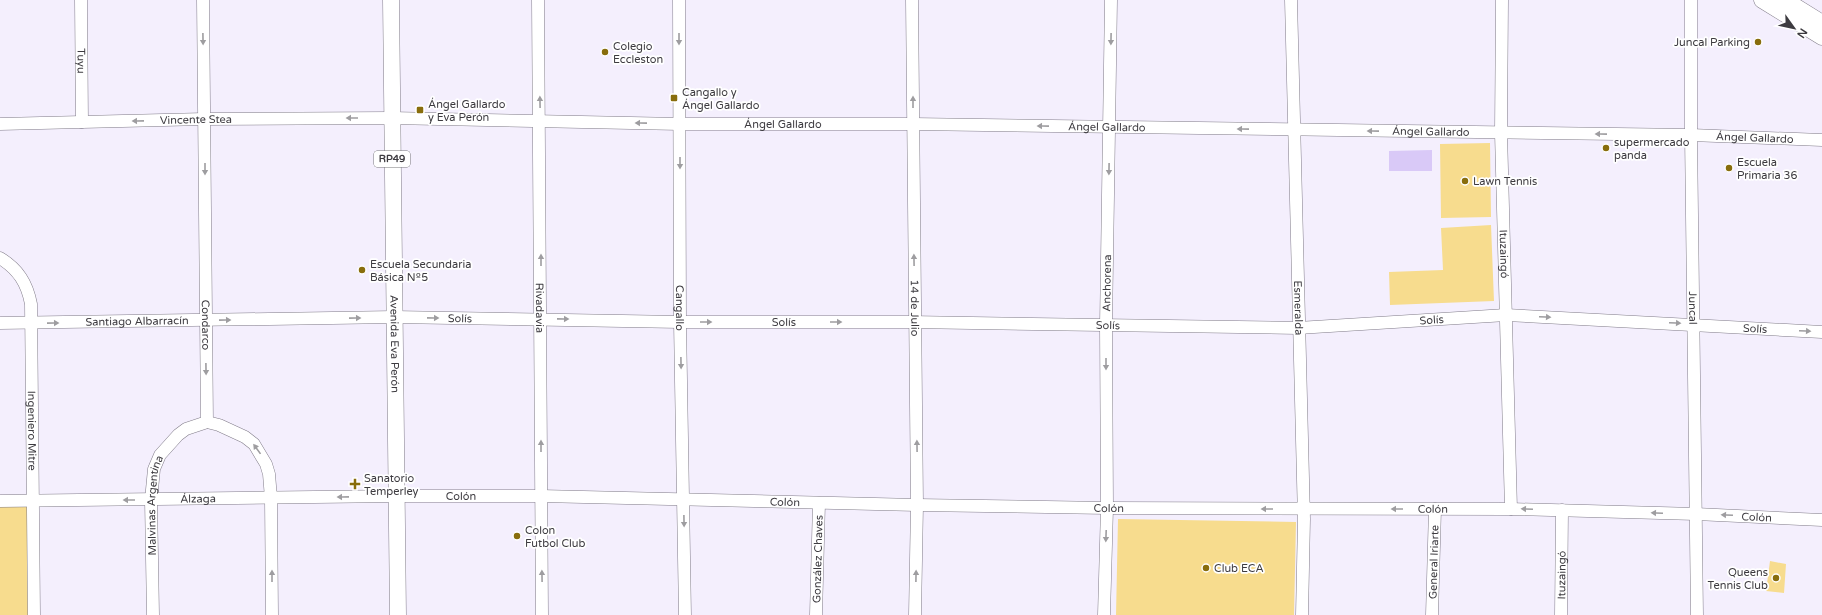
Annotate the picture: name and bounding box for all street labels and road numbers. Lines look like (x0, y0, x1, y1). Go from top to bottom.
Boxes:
street label: Tuyu (75, 48, 88, 74)
street label: Vincente Stea (160, 112, 232, 127)
street label: Ángel Gallardo (744, 117, 822, 131)
street label: Ángel Gallardo (1068, 119, 1146, 134)
street label: Ángel Gallardo (1392, 123, 1470, 138)
street label: Ángel Gallardo (1716, 128, 1794, 145)
road number: RP49 (374, 151, 410, 167)
street label: Ituzaingó (1497, 229, 1511, 279)
street label: Anchorena (1100, 254, 1114, 312)
street label: 14 de Julio (908, 280, 922, 337)
street label: Esmeralda (1292, 280, 1306, 335)
street label: Rivadavia (533, 283, 547, 333)
street label: Cangallo (673, 285, 687, 331)
street label: Juncal (1686, 291, 1700, 325)
street label: Avenida Eva Perón (388, 295, 402, 393)
street label: Condarco (199, 300, 213, 351)
street label: Solís (448, 311, 472, 325)
street label: Solís (1419, 312, 1444, 327)
street label: Santiago Albarracín (85, 314, 189, 328)
street label: Solís (772, 316, 796, 329)
street label: Solís (1096, 318, 1120, 332)
street label: Solís (1743, 321, 1768, 336)
street label: Ingeniero Mitre (25, 391, 39, 471)
street label: Malvinas Argentina (144, 453, 166, 556)
street label: Colón (446, 490, 476, 503)
street label: Álzaga (180, 491, 216, 505)
street label: Colón (770, 495, 800, 509)
street label: Colón (1094, 501, 1124, 515)
street label: Colón (1418, 502, 1448, 515)
street label: Colón (1741, 510, 1772, 524)
street label: González Chaves (810, 515, 825, 603)
street label: General Iriarte (1426, 525, 1441, 599)
street label: Ituzaingó (1555, 550, 1568, 599)

